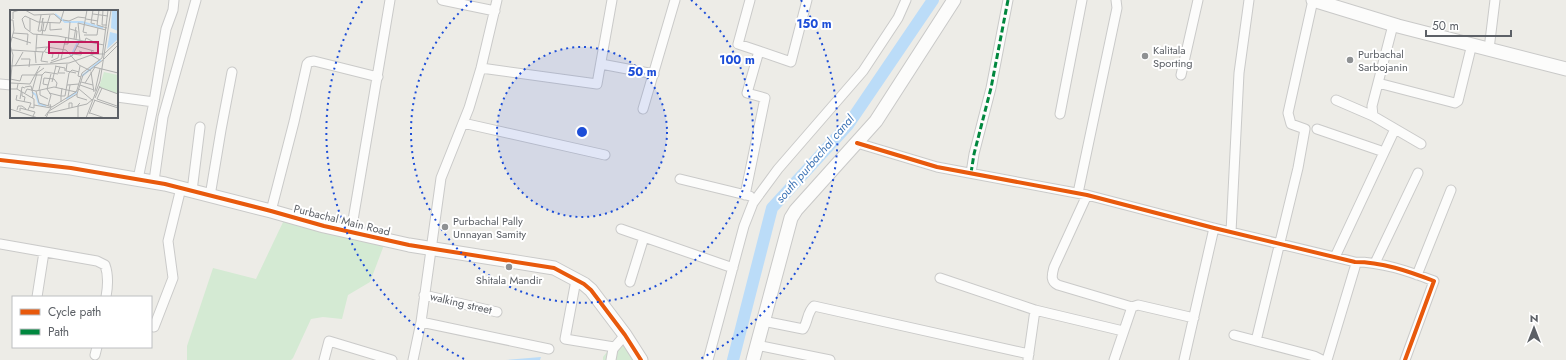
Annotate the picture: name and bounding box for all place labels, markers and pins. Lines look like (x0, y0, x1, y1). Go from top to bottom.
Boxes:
place label: Kalitala Sporting (1153, 42, 1193, 71)
place label: Purbachal Sarbojanin (1358, 46, 1408, 75)
marker: Kalitala Sporting (1140, 51, 1150, 61)
marker: Purbachal Sarbojanin (1345, 55, 1355, 65)
centre of rings (575, 125, 589, 139)
place label: Purbachal Pally Unnayan Samity (453, 213, 526, 242)
marker: Purbachal Pally Unnayan Samity (440, 222, 450, 232)
marker: Shitala Mandir (504, 262, 514, 272)
place label: Shitala Mandir (476, 272, 543, 288)

